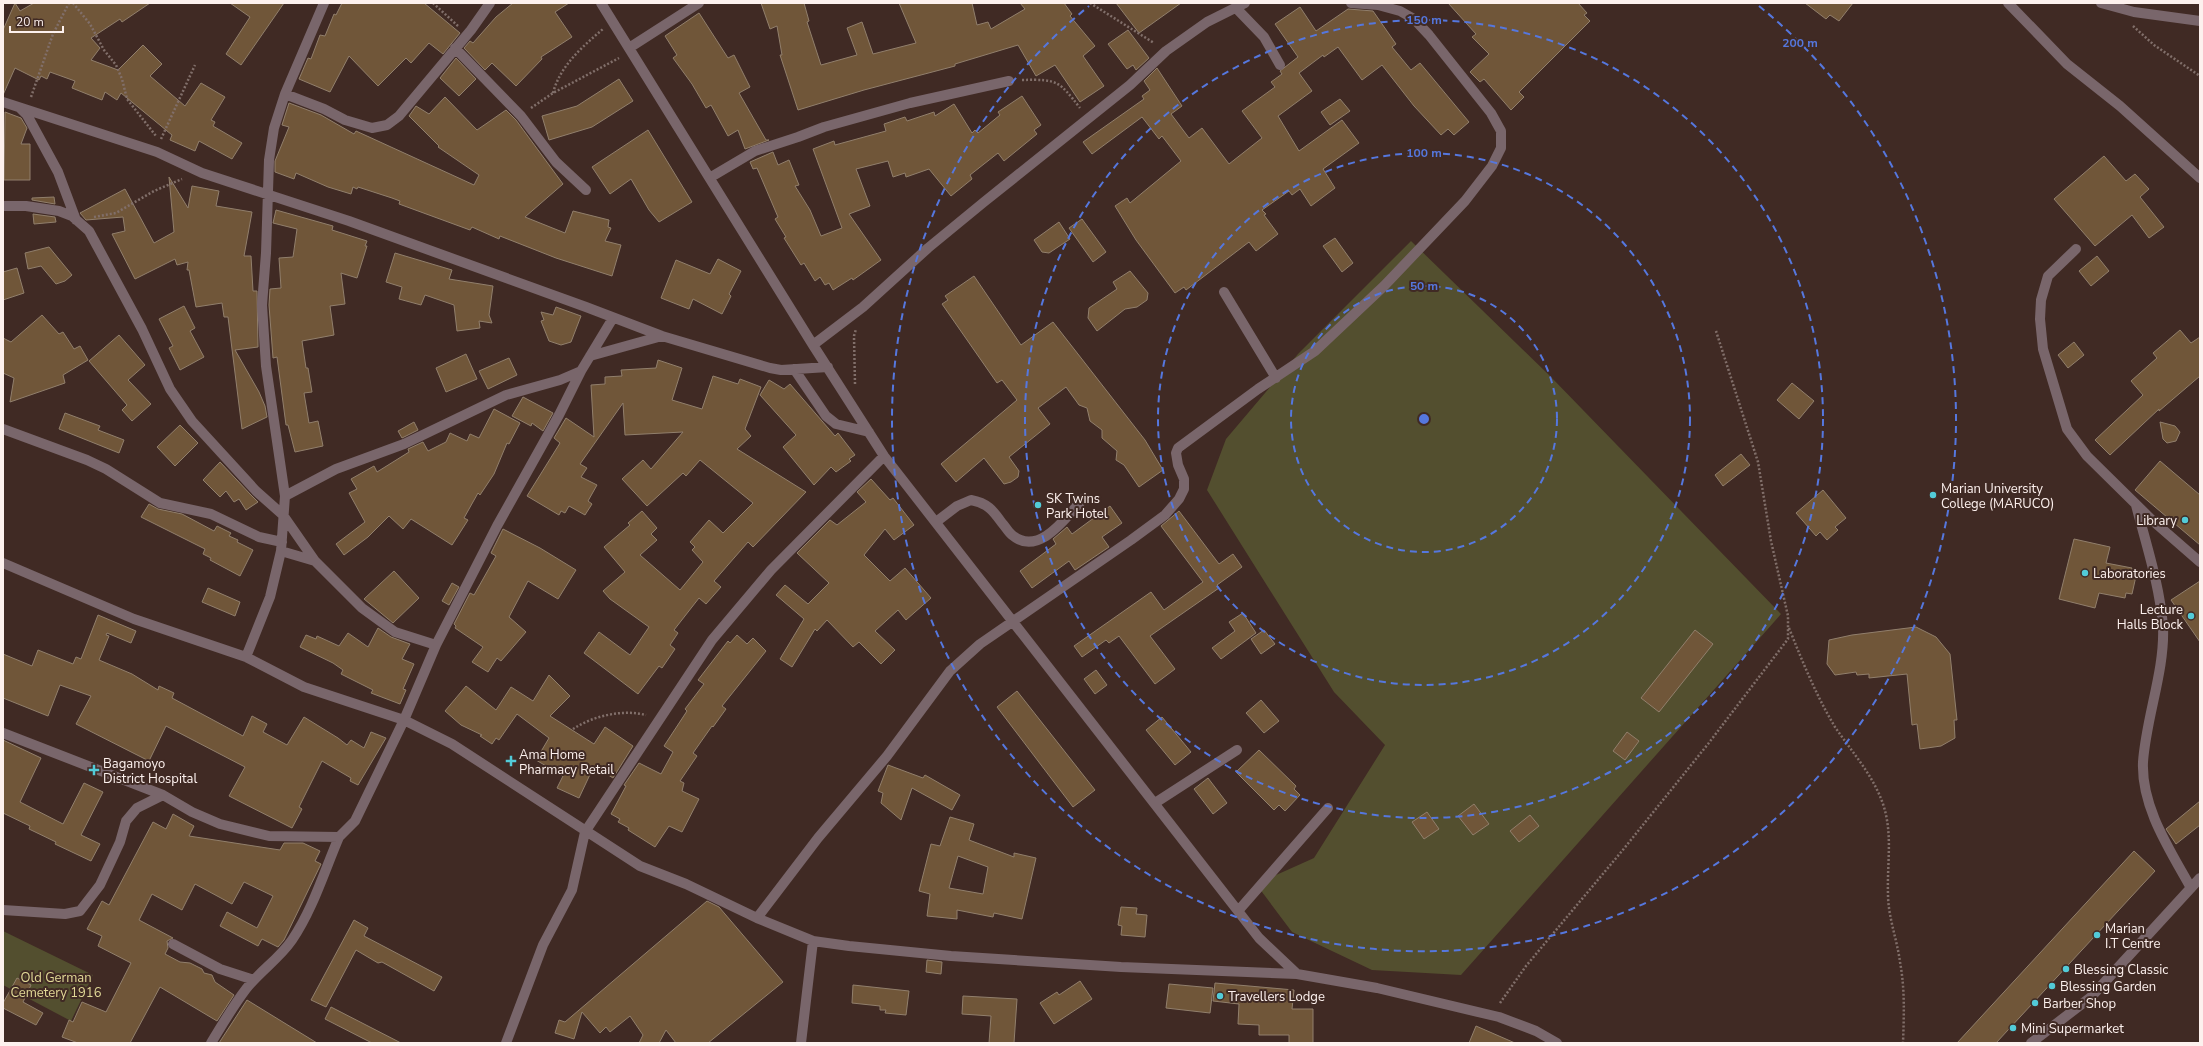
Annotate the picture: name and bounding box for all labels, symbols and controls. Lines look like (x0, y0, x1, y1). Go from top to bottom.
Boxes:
scale bar (10, 8, 63, 34)
text: 150 m (1406, 12, 1442, 28)
text: 20 m (16, 14, 44, 30)
text: 200 m (1782, 35, 1818, 51)
text: 100 m (1406, 145, 1442, 161)
text: 50 m (1410, 278, 1438, 294)
centre of rings (1417, 412, 1431, 426)
place label: Marian University College (MARUCO) (1941, 480, 2054, 513)
place label: SK Twins Park Hotel (1046, 490, 1108, 523)
marker: Marian University College (MARUCO) (1928, 490, 1938, 500)
marker: SK Twins Park Hotel (1033, 500, 1043, 510)
place label: Library (2136, 512, 2177, 530)
marker: Library (2180, 515, 2190, 525)
place label: Laboratories (2093, 565, 2166, 583)
marker: Laboratories (2080, 568, 2090, 578)
place label: Lecture Halls Block (2117, 601, 2183, 634)
marker: Lecture Halls Block (2186, 611, 2196, 621)
place label: Ama Home Pharmacy Retail (519, 746, 614, 779)
place label: Bagamoyo District Hospital (103, 755, 197, 788)
marker: Ama Home Pharmacy Retail (506, 756, 516, 766)
marker: Bagamoyo District Hospital (88, 764, 100, 776)
place label: Marian I.T Centre (2105, 920, 2160, 953)
marker: Marian I.T Centre (2092, 930, 2102, 940)
place label: Blessing Classic (2074, 961, 2168, 979)
marker: Blessing Classic (2061, 964, 2071, 974)
park label: Old German Cemetery 1916 (11, 969, 102, 1002)
place label: Blessing Garden (2060, 978, 2156, 996)
marker: Blessing Garden (2047, 981, 2057, 991)
place label: Travellers Lodge (1228, 988, 1325, 1006)
marker: Travellers Lodge (1215, 991, 1225, 1001)
place label: Barber Shop (2043, 995, 2116, 1013)
marker: Barber Shop (2030, 998, 2040, 1008)
place label: Mini Supermarket (2021, 1020, 2124, 1038)
marker: Mini Supermarket (2008, 1023, 2018, 1033)

